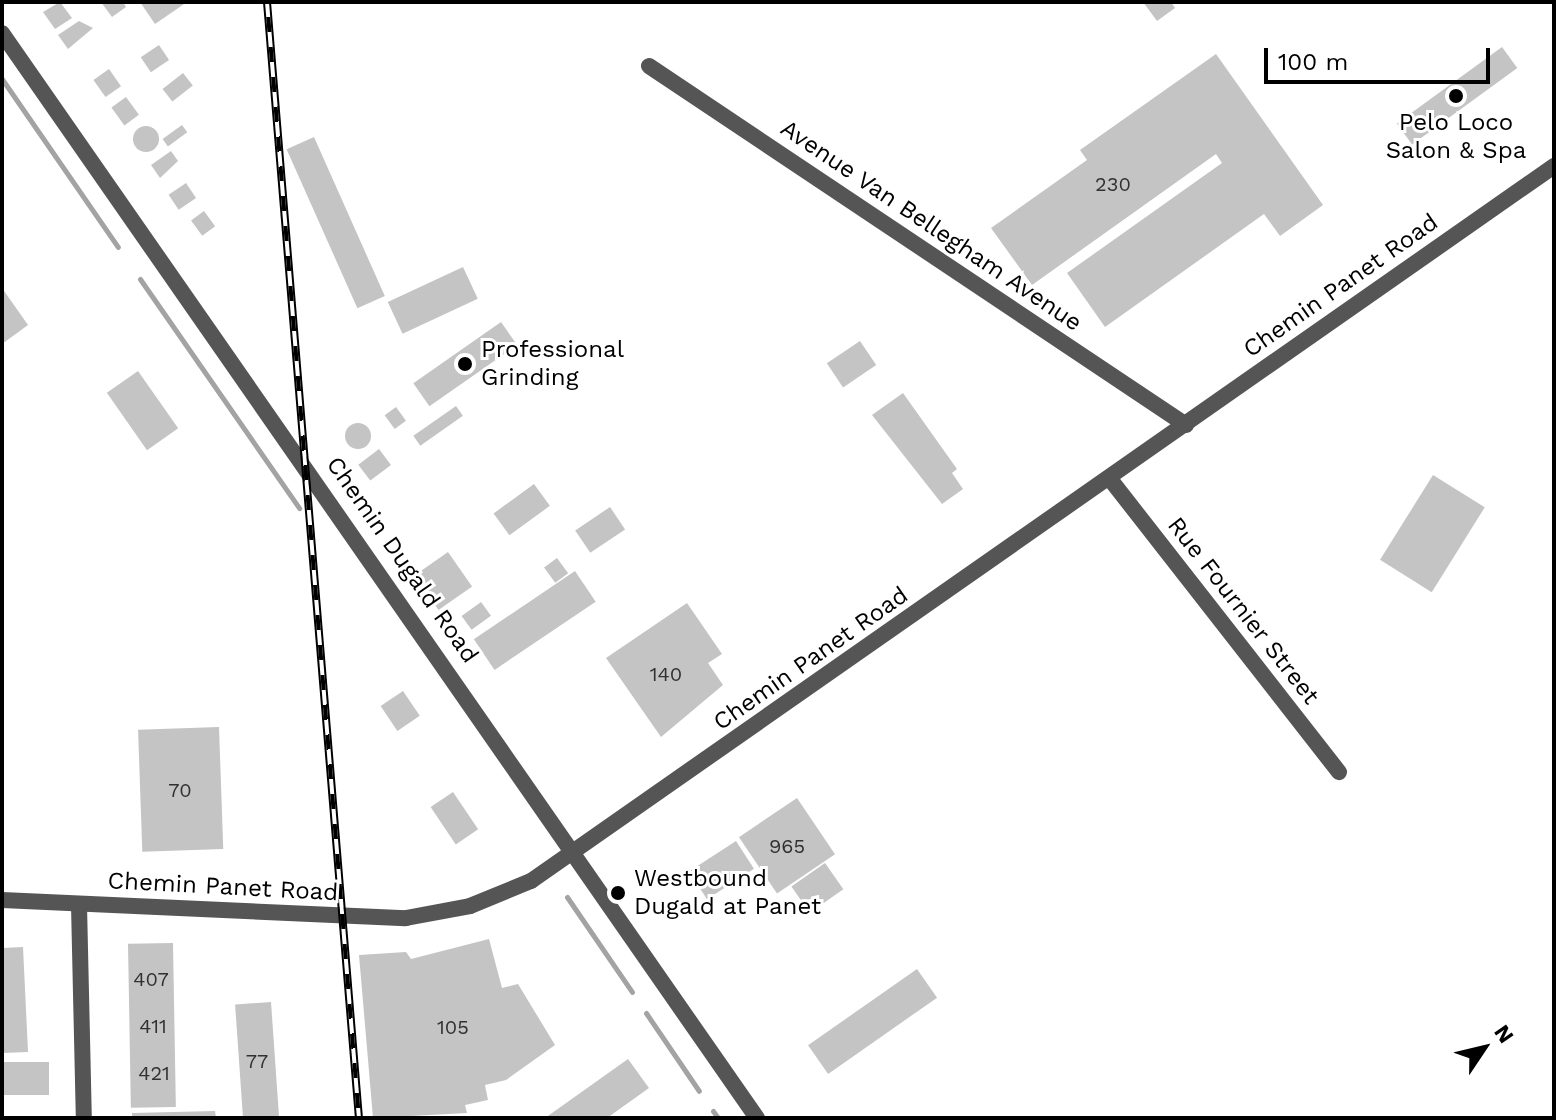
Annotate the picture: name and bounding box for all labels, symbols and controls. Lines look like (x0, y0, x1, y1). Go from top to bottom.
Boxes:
scale bar (1268, 32, 1494, 82)
text: 100 m (1278, 48, 1348, 76)
marker: Pelo Loco Salon & Spa (1447, 87, 1465, 105)
place label: Pelo Loco Salon & Spa (1386, 109, 1526, 165)
street label: Avenue Van Bellegham Avenue (774, 114, 1088, 338)
house number: 230 (1095, 172, 1131, 196)
street label: Chemin Panet Road (1238, 208, 1444, 364)
place label: Professional Grinding (481, 336, 624, 392)
marker: Professional Grinding (456, 355, 474, 373)
street label: Chemin Dugald Road (320, 451, 484, 669)
street label: Rue Fournier Street (1161, 511, 1325, 711)
street label: Chemin Panet Road (708, 581, 914, 737)
house number: 140 (650, 662, 682, 686)
house number: 70 (168, 778, 192, 802)
house number: 965 (769, 834, 805, 858)
place label: Westbound Dugald at Panet (634, 865, 821, 921)
street label: Chemin Panet Road (107, 867, 339, 907)
marker: Westbound Dugald at Panet (609, 884, 627, 902)
house number: 407 (133, 967, 169, 991)
north arrow (1444, 1008, 1524, 1088)
house number: 411 (139, 1014, 167, 1038)
house number: 105 (437, 1015, 469, 1039)
text: N (1489, 1020, 1519, 1048)
house number: 77 (246, 1049, 268, 1073)
house number: 421 (138, 1061, 170, 1085)

